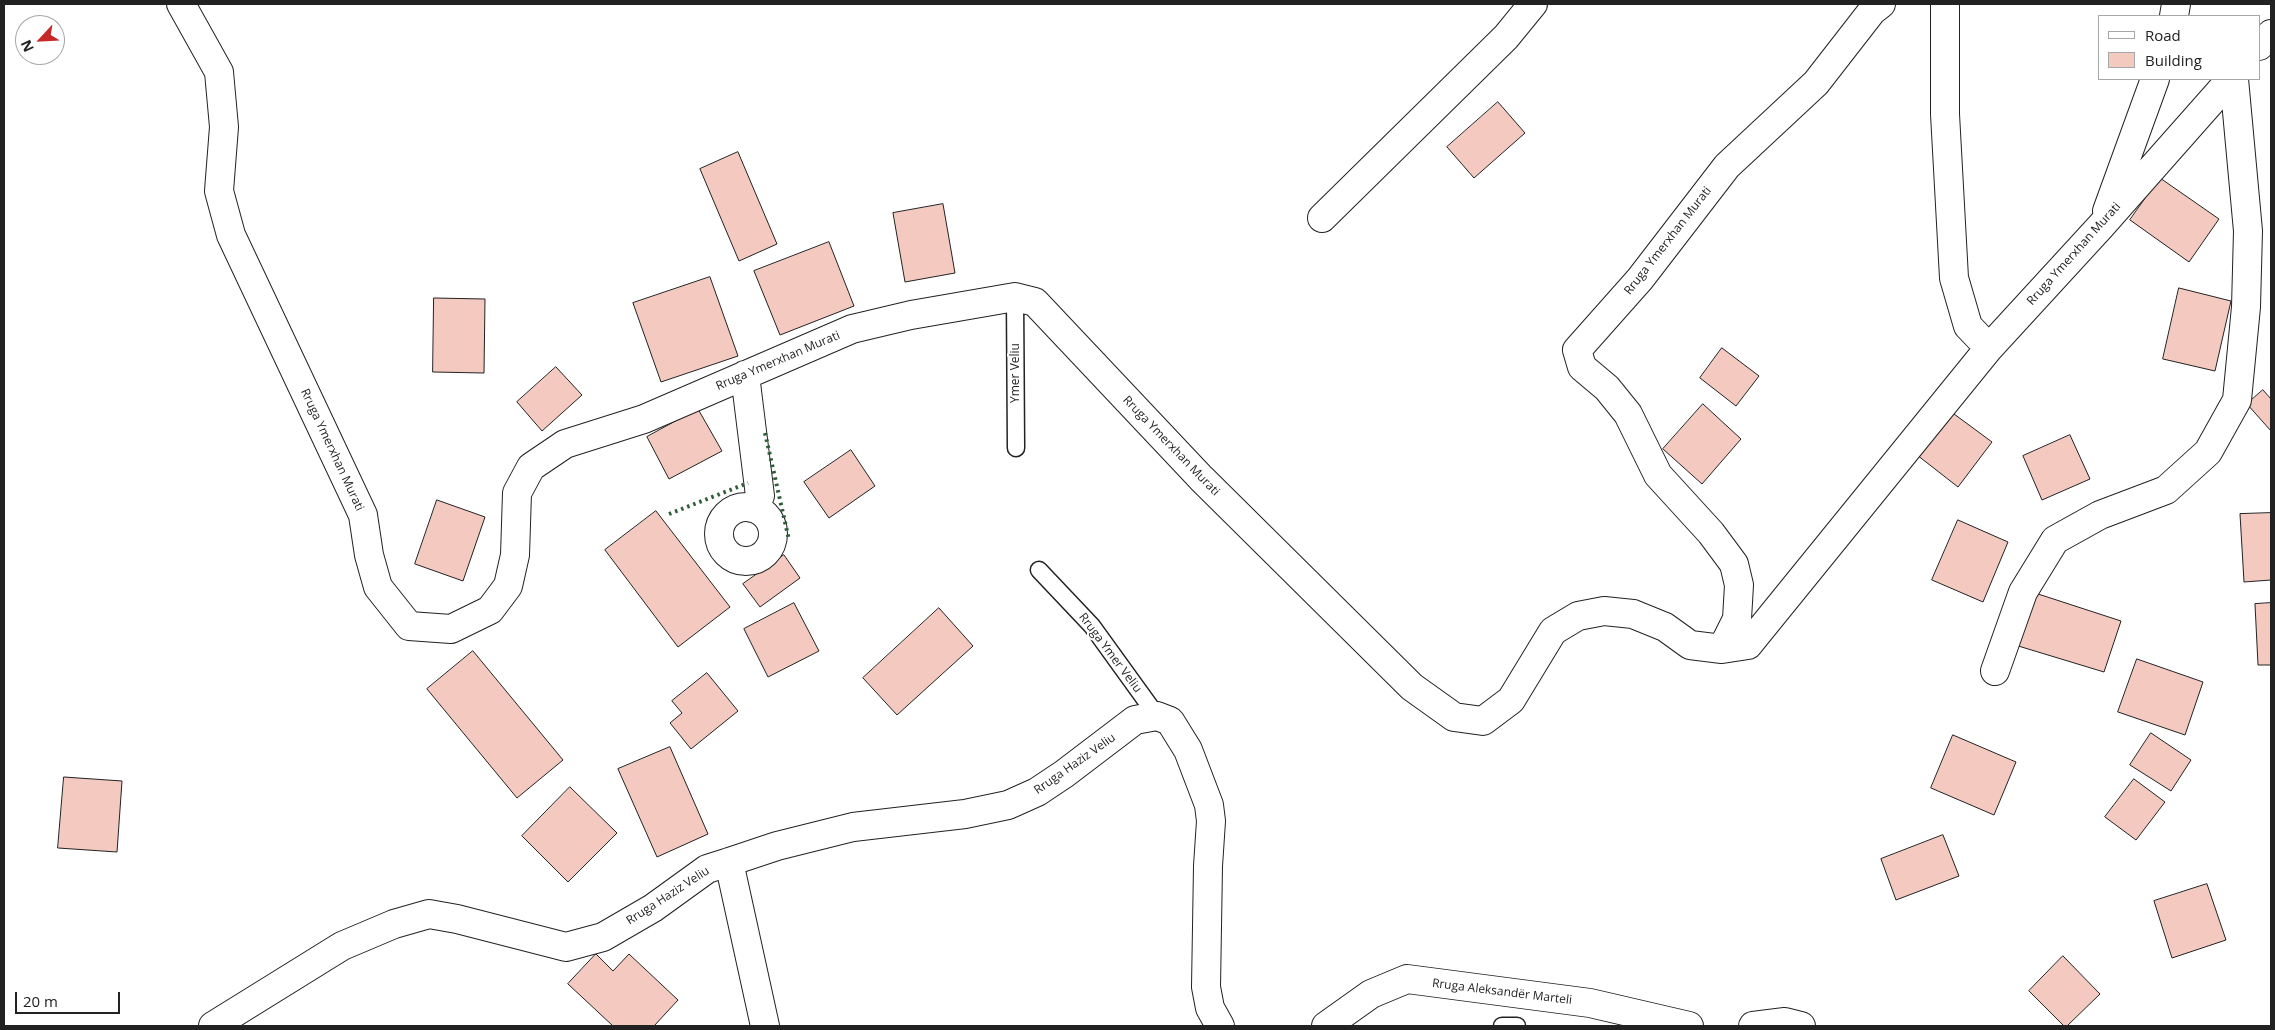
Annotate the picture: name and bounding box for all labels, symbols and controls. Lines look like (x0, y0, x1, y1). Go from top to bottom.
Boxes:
north arrow (15, 15, 65, 65)
legend (2098, 15, 2260, 80)
text: Road (2145, 25, 2181, 45)
text: N (16, 37, 38, 55)
text: Building (2145, 50, 2202, 70)
street label: Rruga Ymerxhan Murati (1621, 184, 1715, 298)
street label: Rruga Ymerxhan Murati (2024, 200, 2124, 308)
street label: Rruga Ymerxhan Murati (714, 328, 842, 394)
street label: Ymer Veliu (1009, 343, 1023, 403)
street label: Rruga Ymerxhan Murati (297, 387, 367, 513)
street label: Rruga Ymerxhan Murati (1120, 393, 1222, 499)
street label: Rruga Ymer Veliu (1075, 610, 1145, 696)
street label: Rruga Haziz Veliu (1031, 731, 1119, 797)
street label: Rruga Haziz Veliu (624, 864, 712, 928)
street label: Rruga Aleksandër Marteli (1431, 976, 1573, 1008)
scale bar (18, 982, 122, 1014)
text: 20 m (23, 991, 58, 1011)

